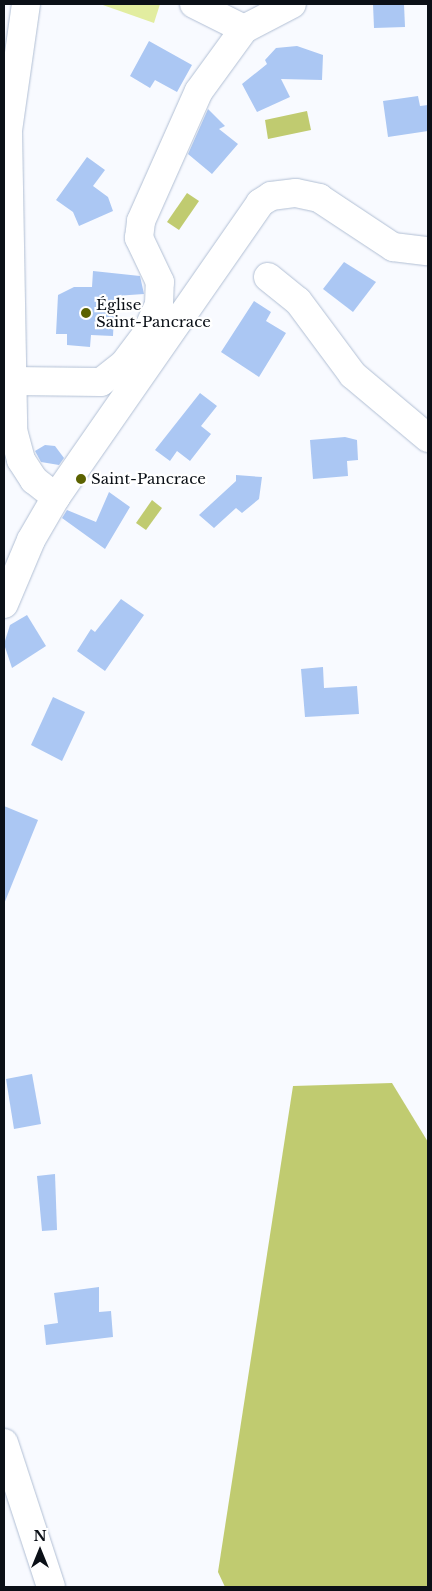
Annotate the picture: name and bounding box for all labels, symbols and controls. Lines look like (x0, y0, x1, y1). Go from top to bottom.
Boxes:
place label: Église Saint-Pancrace (96, 295, 211, 330)
marker: Église Saint-Pancrace (80, 307, 92, 319)
place label: Saint-Pancrace (91, 470, 206, 488)
marker: Saint-Pancrace (75, 473, 87, 485)
north arrow (15, 1526, 65, 1576)
text: N (33, 1527, 47, 1545)

